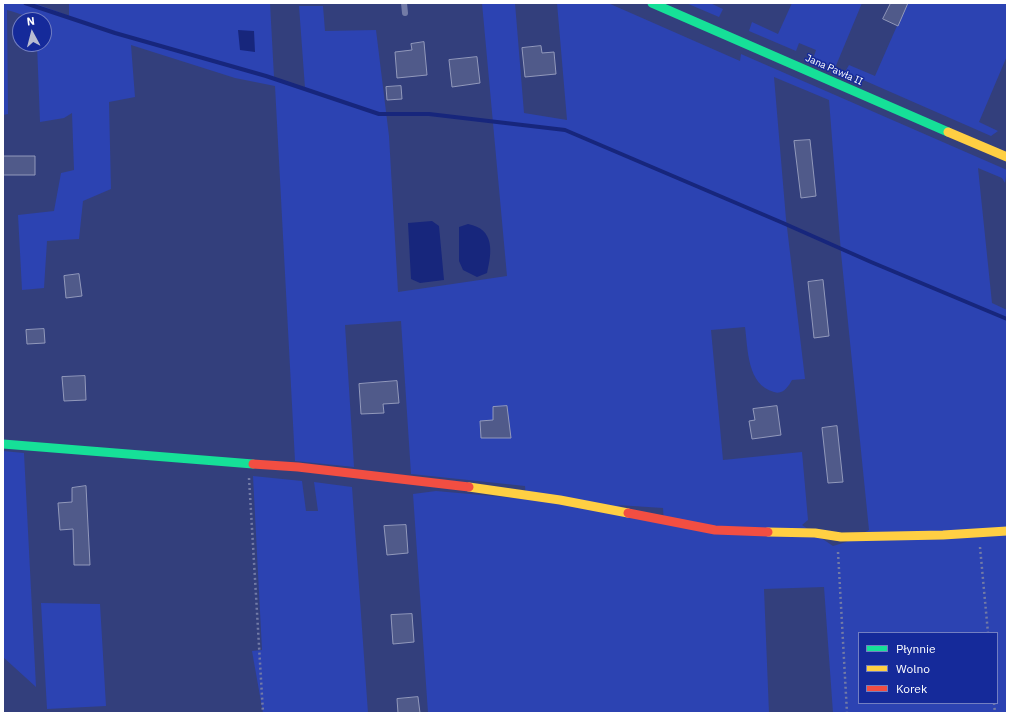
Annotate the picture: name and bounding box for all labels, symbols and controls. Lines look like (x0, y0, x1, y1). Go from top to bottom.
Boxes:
north arrow (12, 12, 52, 52)
text: N (26, 14, 35, 29)
street label: Jana Pawła II (804, 52, 864, 88)
legend (858, 632, 998, 704)
text: Płynnie (896, 641, 936, 656)
text: Wolno (896, 661, 930, 676)
text: Korek (896, 681, 927, 696)

